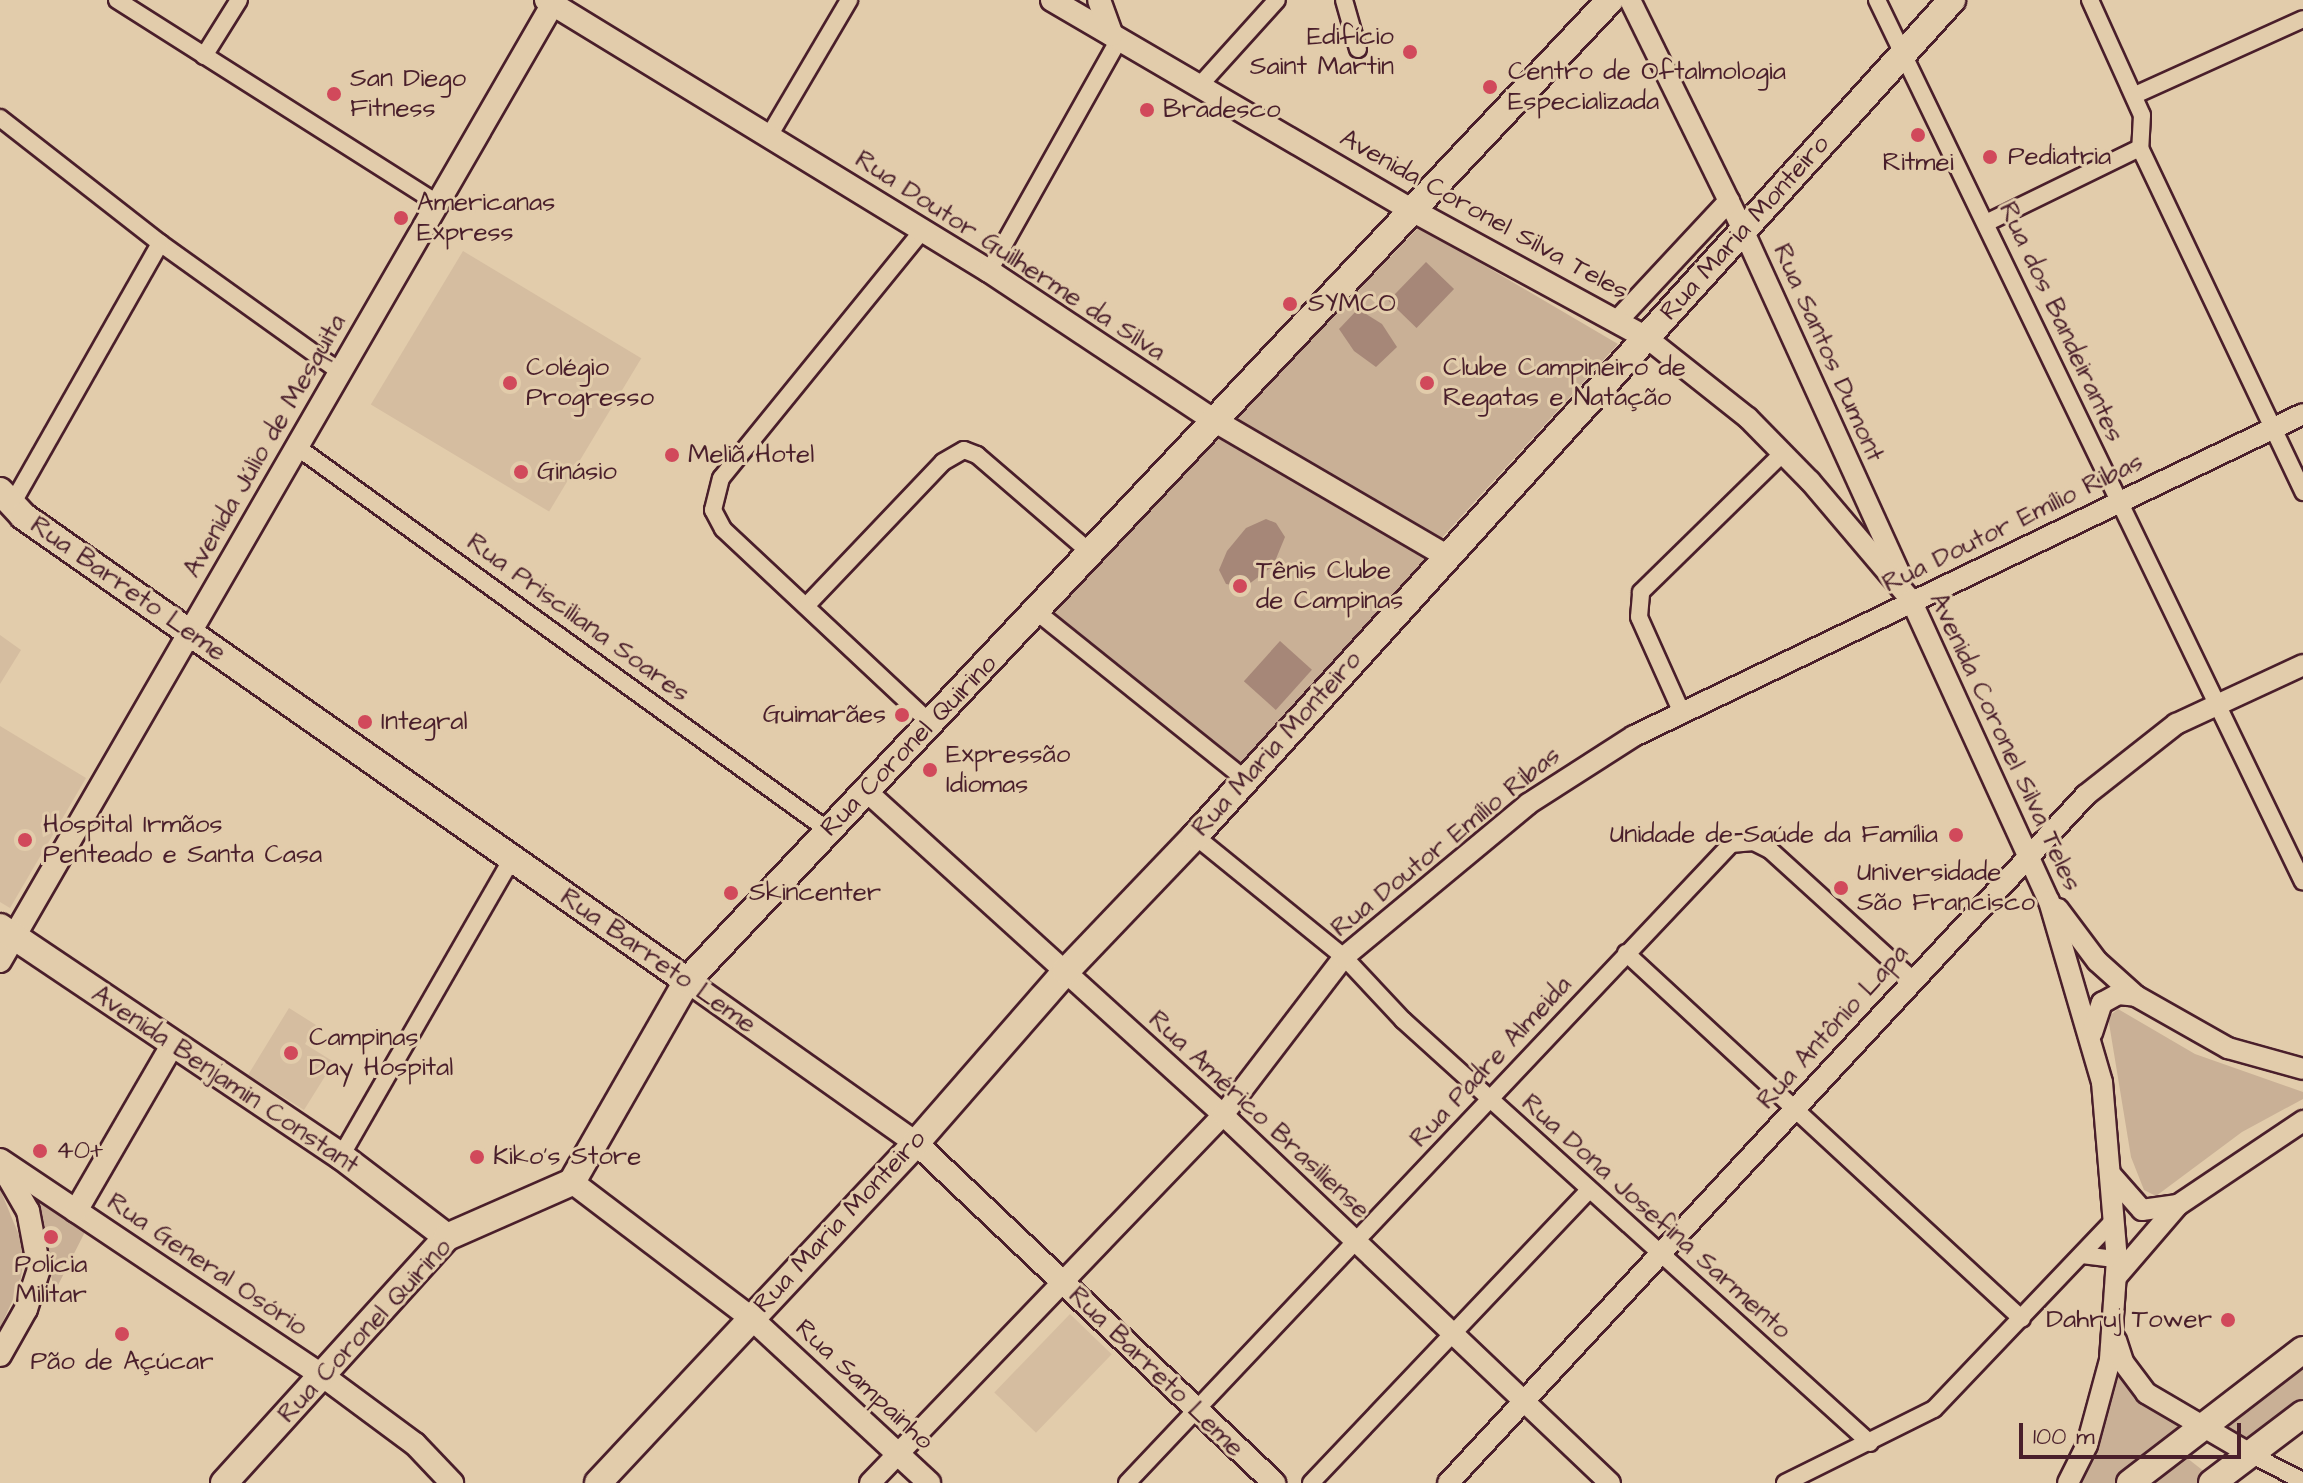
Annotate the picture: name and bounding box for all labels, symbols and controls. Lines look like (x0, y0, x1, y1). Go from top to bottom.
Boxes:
place label: Edifício Saint Martin (1250, 21, 1394, 82)
marker: Edifício Saint Martin (1401, 43, 1419, 61)
place label: Centro de Oftalmologia Especializada (1508, 56, 1786, 118)
place label: San Diego Fitness (350, 63, 466, 124)
marker: Centro de Oftalmologia Especializada (1479, 76, 1501, 98)
marker: San Diego Fitness (325, 85, 343, 103)
place label: Bradesco (1163, 94, 1281, 126)
marker: Bradesco (1138, 101, 1156, 119)
street label: Avenida Coronel Silva Teles (1334, 123, 1634, 307)
marker: Ritmei (1909, 126, 1927, 144)
street label: Rua Maria Monteiro (1654, 129, 1836, 327)
place label: Pediatria (2008, 141, 2111, 173)
street label: Rua Doutor Guilherme da Silva (849, 144, 1171, 368)
marker: Pediatria (1979, 146, 2001, 168)
place label: Ritmei (1882, 147, 1954, 179)
place label: Americanas Express (417, 187, 555, 248)
street label: Rua dos Bandeirantes (1992, 197, 2130, 447)
marker: Americanas Express (392, 209, 410, 227)
street label: Rua Santos Dumont (1766, 239, 1890, 467)
place label: SYMCO (1308, 288, 1396, 320)
marker: SYMCO (1279, 293, 1301, 315)
street label: Avenida Júlio de Mesquita (177, 309, 353, 583)
place label: Colégio Progresso (526, 352, 654, 414)
place label: Clube Campineiro de Regatas e Natação (1443, 352, 1686, 414)
marker: Colégio Progresso (501, 374, 519, 392)
marker: Clube Campineiro de Regatas e Natação (1418, 374, 1436, 392)
place label: Meliã Hotel (688, 439, 814, 471)
marker: Meliã Hotel (663, 446, 681, 464)
street label: Rua Doutor Emílio Ribas (1878, 446, 2148, 600)
place label: Ginásio (537, 456, 617, 488)
marker: Ginásio (512, 463, 530, 481)
street label: Rua Barreto Leme (24, 510, 232, 668)
street label: Rua Prisciliana Soares (461, 527, 695, 709)
place label: Tênis Clube de Campinas (1256, 555, 1403, 616)
marker: Tênis Clube de Campinas (1231, 577, 1249, 595)
street label: Avenida Coronel Silva Teles (1922, 588, 2088, 896)
street label: Rua Maria Monteiro (1186, 645, 1368, 843)
street label: Rua Coronel Quirino (814, 649, 1004, 843)
place label: Guimarães (763, 699, 886, 731)
place label: Integral (381, 706, 468, 738)
marker: Guimarães (893, 706, 911, 724)
marker: Integral (356, 713, 374, 731)
place label: Expressão Idiomas (946, 739, 1070, 800)
street label: Rua Doutor Emílio Ribas (1325, 740, 1567, 944)
marker: Expressão Idiomas (921, 761, 939, 779)
place label: Hospital Irmãos Penteado e Santa Casa (43, 809, 322, 870)
place label: Unidade de Saúde da Família (1610, 819, 1938, 851)
marker: Unidade de Saúde da Família (1945, 824, 1967, 846)
marker: Hospital Irmãos Penteado e Santa Casa (14, 829, 36, 851)
place label: Universidade São Francisco (1857, 857, 2035, 918)
place label: Skincenter (749, 877, 881, 909)
marker: Universidade São Francisco (1832, 879, 1850, 897)
street label: Rua Barreto Leme (554, 882, 762, 1040)
marker: Skincenter (720, 882, 742, 904)
street label: Rua Antônio Lapa (1751, 938, 1915, 1116)
street label: Rua Padre Almeida (1404, 970, 1578, 1154)
street label: Avenida Benjamin Constant (86, 979, 364, 1181)
street label: Rua Américo Brasiliense (1142, 1004, 1376, 1226)
place label: Campinas Day Hospital (309, 1022, 453, 1084)
marker: Campinas Day Hospital (280, 1042, 302, 1064)
street label: Rua Dona Josefina Sarmento (1515, 1088, 1797, 1346)
street label: Rua Maria Monteiro (747, 1124, 933, 1320)
place label: 40+ (56, 1135, 104, 1167)
place label: Kiko's Store (493, 1141, 641, 1173)
marker: 40+ (31, 1142, 49, 1160)
marker: Kiko's Store (468, 1148, 486, 1166)
street label: Rua General Osório (101, 1186, 313, 1344)
marker: Polícia Militar (42, 1228, 60, 1246)
street label: Rua Coronel Quirino (272, 1232, 458, 1430)
place label: Polícia Militar (15, 1249, 87, 1310)
street label: Rua Barreto Leme (1062, 1280, 1250, 1464)
place label: Dahruj Tower (2046, 1304, 2212, 1336)
marker: Dahruj Tower (2219, 1311, 2237, 1329)
street label: Rua Sampainho (788, 1313, 940, 1457)
marker: Pão de Açúcar (113, 1325, 131, 1343)
place label: Pão de Açúcar (31, 1346, 213, 1378)
scale bar (2023, 1407, 2245, 1457)
text: 100 m (2033, 1420, 2095, 1454)

